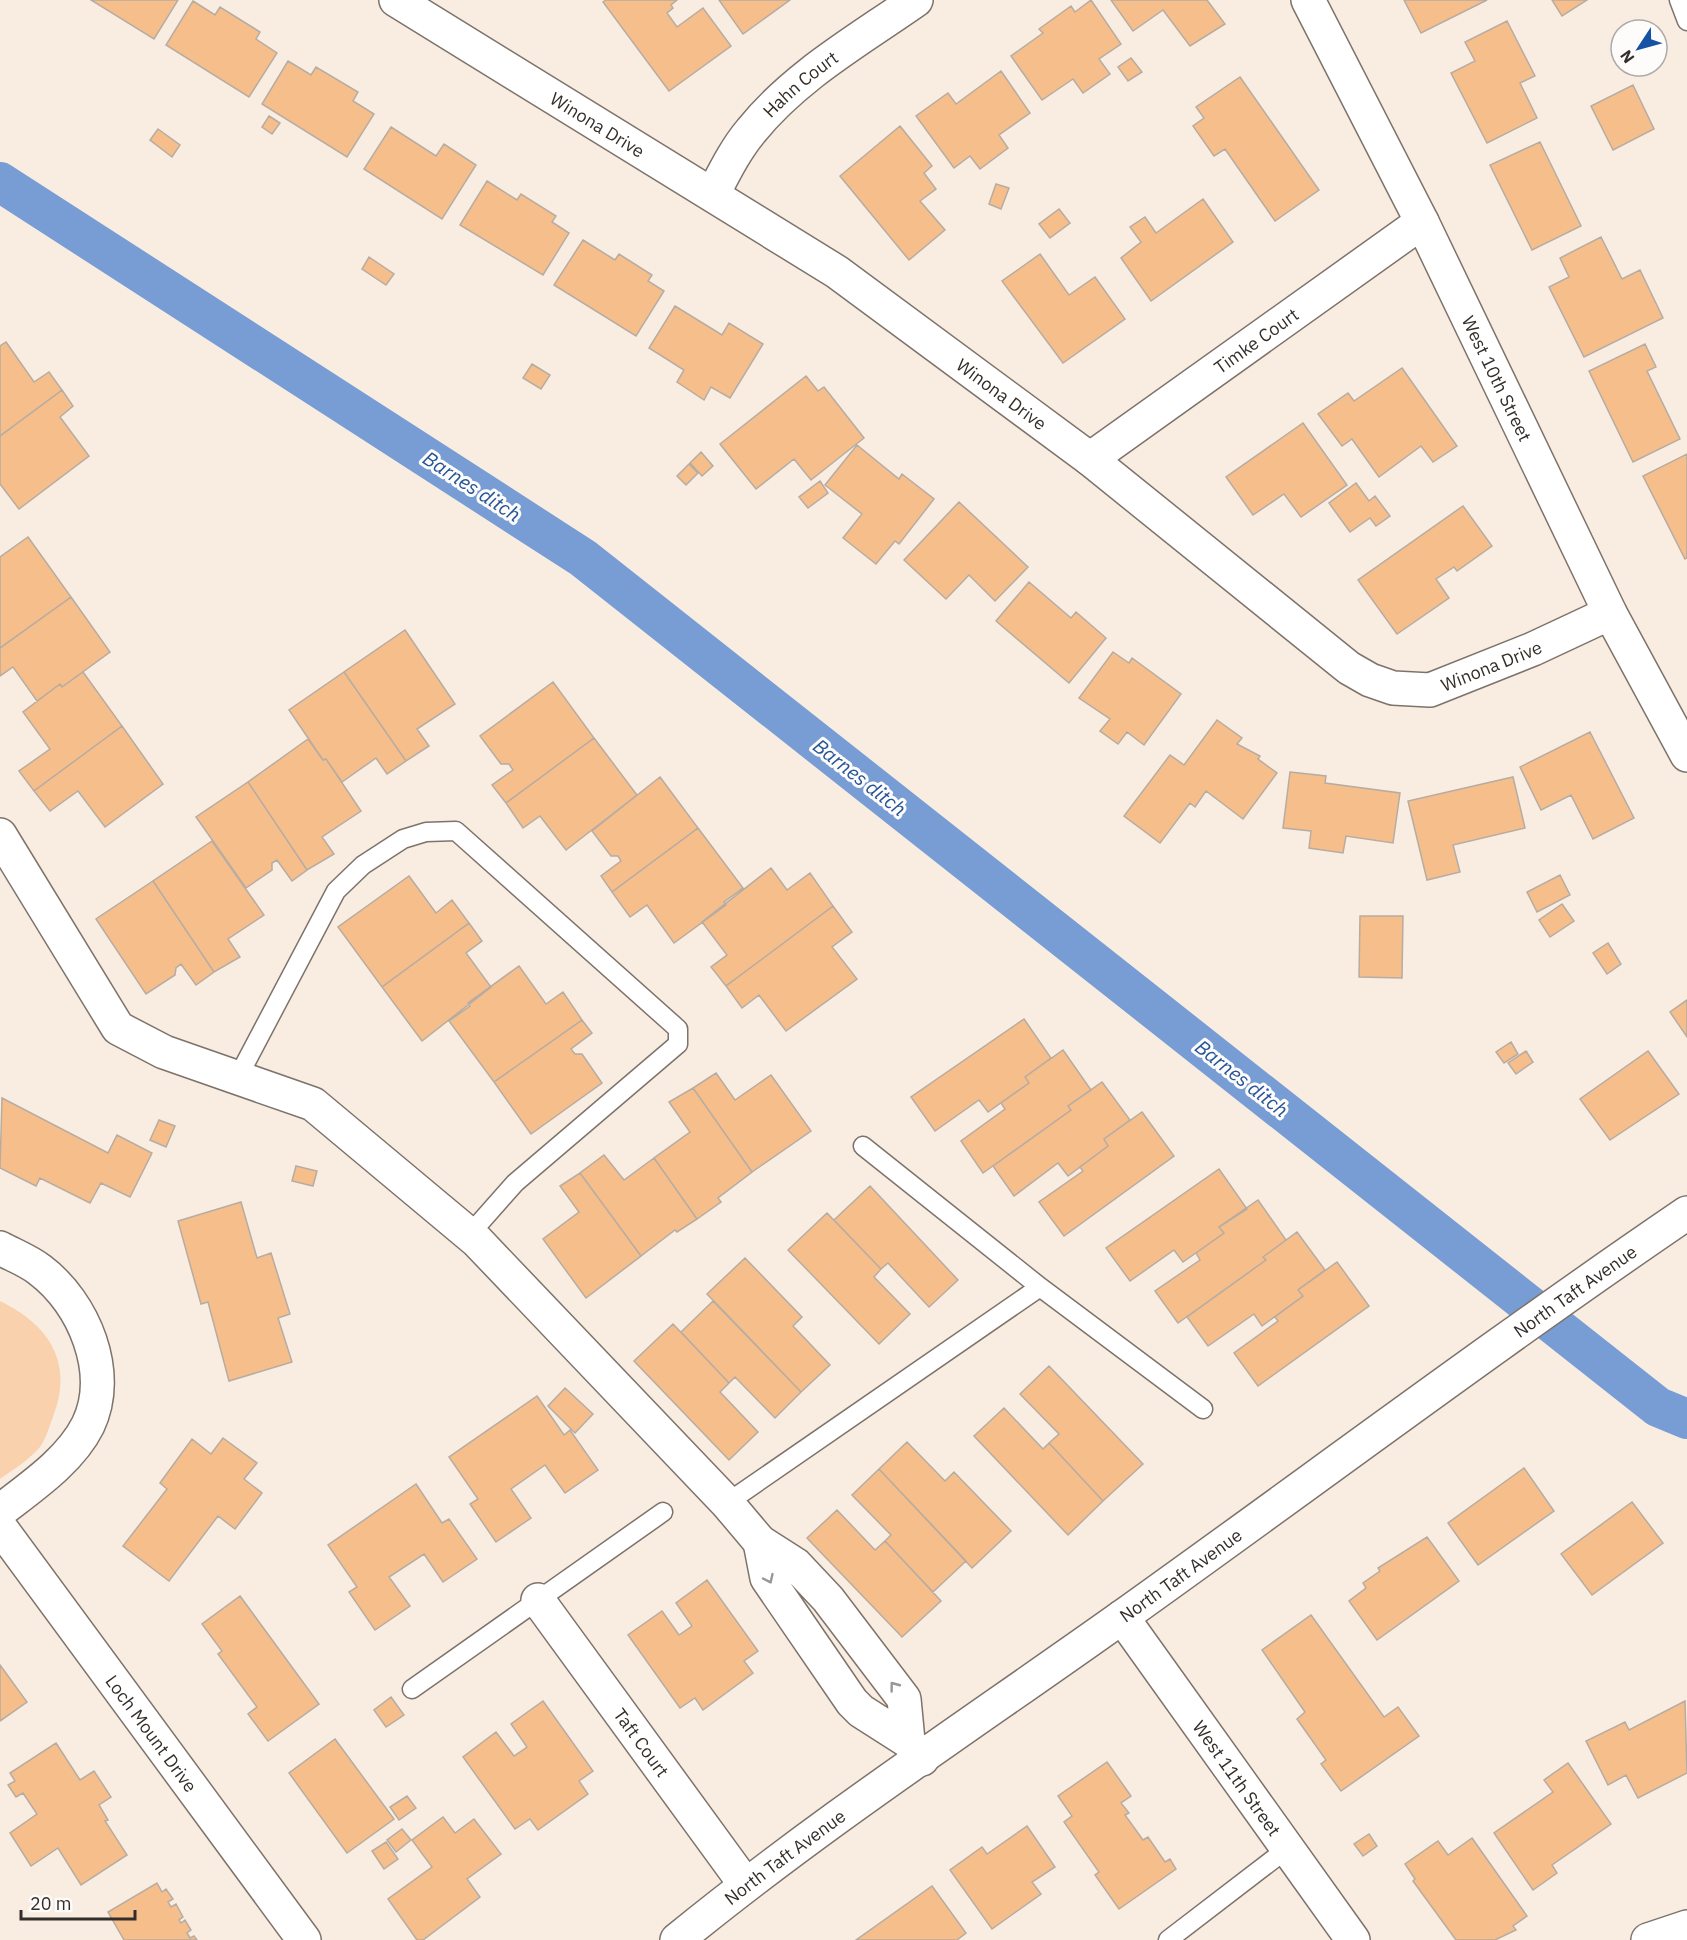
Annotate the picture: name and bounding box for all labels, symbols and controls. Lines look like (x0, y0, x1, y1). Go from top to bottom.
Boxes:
north arrow (1609, 18, 1669, 78)
street label: Hahn Court (757, 46, 842, 122)
text: N (1615, 46, 1638, 67)
street label: Winona Drive (546, 87, 649, 162)
street label: Timke Court (1209, 303, 1303, 378)
street label: West 10th Street (1457, 312, 1537, 445)
street label: Winona Drive (952, 353, 1052, 435)
water label: Barnes ditch (418, 444, 526, 528)
street label: Winona Drive (1437, 635, 1546, 696)
water label: Barnes ditch (808, 732, 912, 822)
water label: Barnes ditch (1190, 1033, 1294, 1123)
street label: North Taft Avenue (1509, 1240, 1641, 1342)
street label: North Taft Avenue (1115, 1523, 1246, 1627)
one-way arrow (762, 1572, 774, 1583)
street label: Loch Mount Drive (101, 1670, 203, 1796)
one-way arrow (890, 1681, 901, 1692)
street label: Taft Court (609, 1703, 674, 1781)
street label: West 11th Street (1188, 1716, 1286, 1840)
street label: North Taft Avenue (719, 1804, 850, 1910)
scale bar (21, 1883, 135, 1921)
text: 20 m (30, 1892, 72, 1915)

